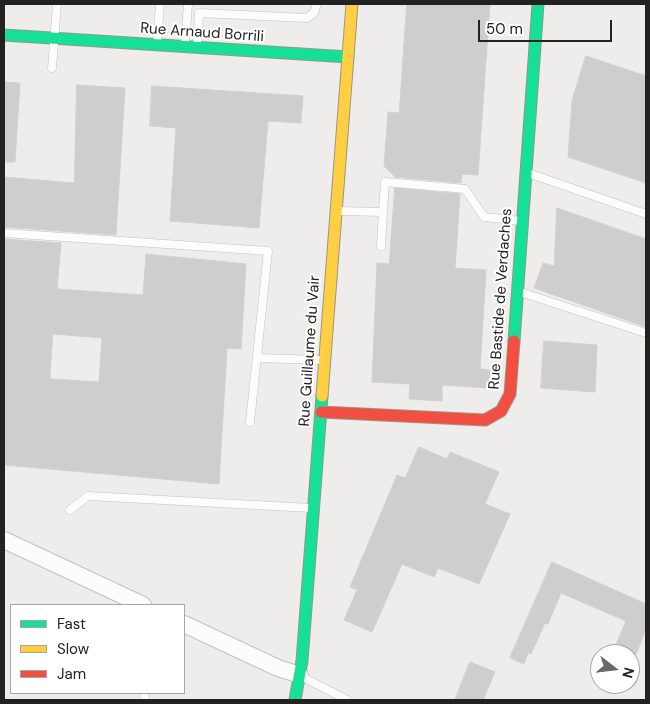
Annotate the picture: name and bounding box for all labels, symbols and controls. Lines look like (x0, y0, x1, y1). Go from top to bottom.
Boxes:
scale bar (480, 10, 614, 42)
text: 50 m (486, 19, 523, 39)
street label: Rue Arnaud Borrili (140, 20, 264, 46)
street label: Rue Bastide de Verdaches (486, 208, 516, 390)
street label: Rue Guillaume du Vair (296, 275, 324, 427)
legend (10, 604, 185, 694)
text: Fast (57, 614, 86, 634)
text: Slow (57, 639, 89, 659)
north arrow (590, 644, 640, 694)
text: Jam (57, 664, 86, 684)
text: N (618, 665, 639, 680)

